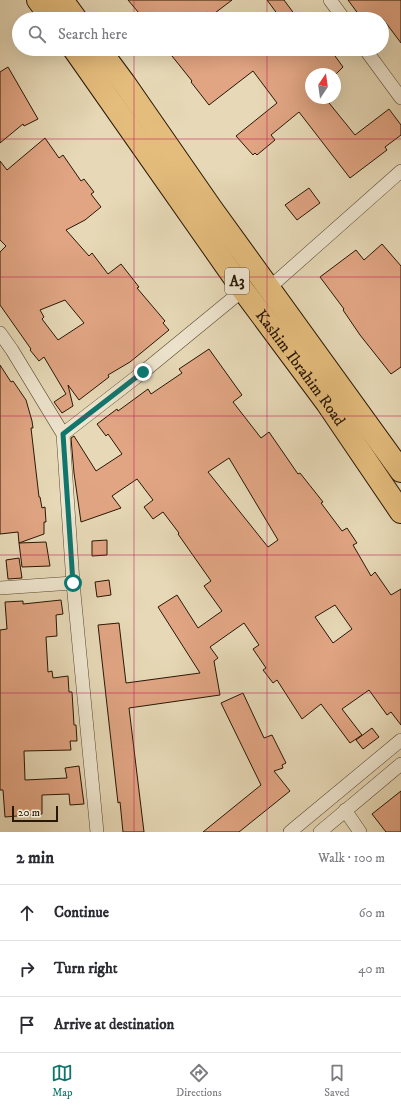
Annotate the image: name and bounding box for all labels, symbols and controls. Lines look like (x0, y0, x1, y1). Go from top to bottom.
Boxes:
search box (12, 12, 389, 56)
icon: search (26, 23, 48, 45)
text: Search here (58, 25, 127, 44)
north arrow (305, 68, 341, 104)
road number: A3 (225, 268, 249, 294)
street label: Kashim Ibrahim Road (251, 306, 350, 430)
route end (134, 363, 152, 381)
route start (64, 574, 82, 592)
scale bar (12, 804, 58, 823)
text: 20 m (18, 806, 40, 820)
text: 2 min (16, 847, 54, 869)
text: Walk · 100 m (318, 850, 385, 866)
icon: ahead (16, 902, 38, 924)
text: Continue (54, 903, 109, 922)
text: 60 m (359, 905, 385, 921)
icon: right (16, 958, 38, 980)
text: Turn right (54, 959, 117, 978)
text: 40 m (358, 961, 385, 977)
icon: arrive (16, 1014, 38, 1036)
text: Arrive at destination (54, 1015, 174, 1034)
tab: Map (51, 1062, 73, 1100)
tab: Directions (176, 1062, 222, 1100)
tab: Saved (324, 1062, 350, 1100)

